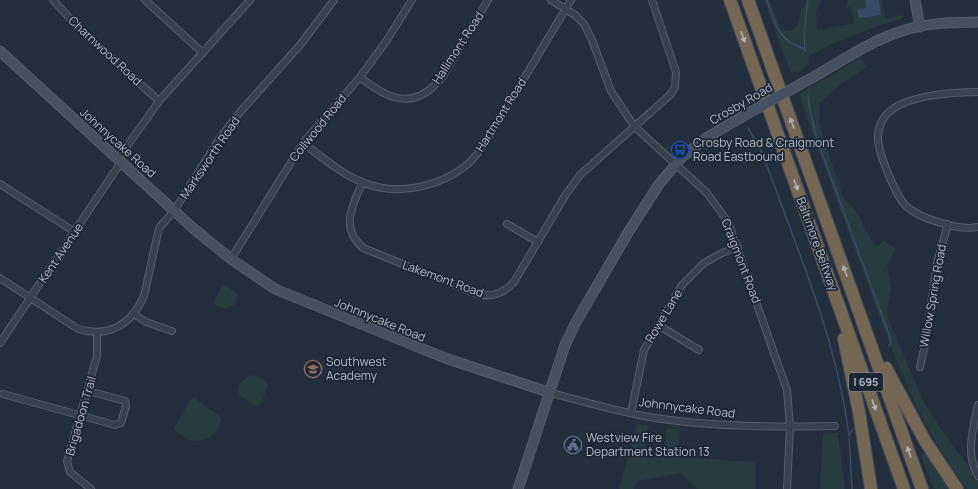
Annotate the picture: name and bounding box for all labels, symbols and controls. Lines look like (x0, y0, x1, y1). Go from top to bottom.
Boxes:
street label: Hallimont Road (428, 8, 487, 87)
street label: Charnwood Road (65, 12, 146, 89)
one-way arrow (740, 31, 746, 43)
street label: Hartmont Road (471, 75, 530, 155)
street label: Crosby Road (706, 79, 775, 128)
street label: Collwood Road (285, 90, 350, 165)
street label: Johnnycake Road (77, 104, 160, 181)
street label: Marksworth Road (176, 113, 244, 202)
one-way arrow (788, 116, 794, 128)
place label: Crosby Road & Craigmont Road Eastbound (693, 134, 834, 165)
bus stop icon: Crosby Road & Craigmont Road Eastbound (670, 140, 690, 160)
one-way arrow (793, 180, 799, 192)
street label: Baltimore Beltway (793, 195, 843, 294)
street label: Craigmont Road (718, 216, 765, 306)
street label: Kent Avenue (34, 219, 87, 286)
street label: Willow Spring Road (915, 243, 950, 349)
street label: Lakemont Road (400, 256, 486, 301)
one-way arrow (841, 265, 847, 277)
street label: Rowe Lane (641, 286, 686, 346)
street label: Johnnycake Road (332, 294, 428, 346)
place label: Southwest Academy (326, 353, 387, 384)
school or university icon: Southwest Academy (303, 359, 323, 379)
road number: I 695 (849, 373, 883, 391)
street label: Brigadoon Trail (61, 374, 100, 458)
street label: Johnnycake Road (638, 393, 736, 422)
one-way arrow (871, 399, 877, 411)
place label: Westview Fire Department Station 13 (586, 429, 710, 460)
public building icon: Westview Fire Department Station 13 (563, 435, 583, 455)
one-way arrow (905, 446, 911, 458)

